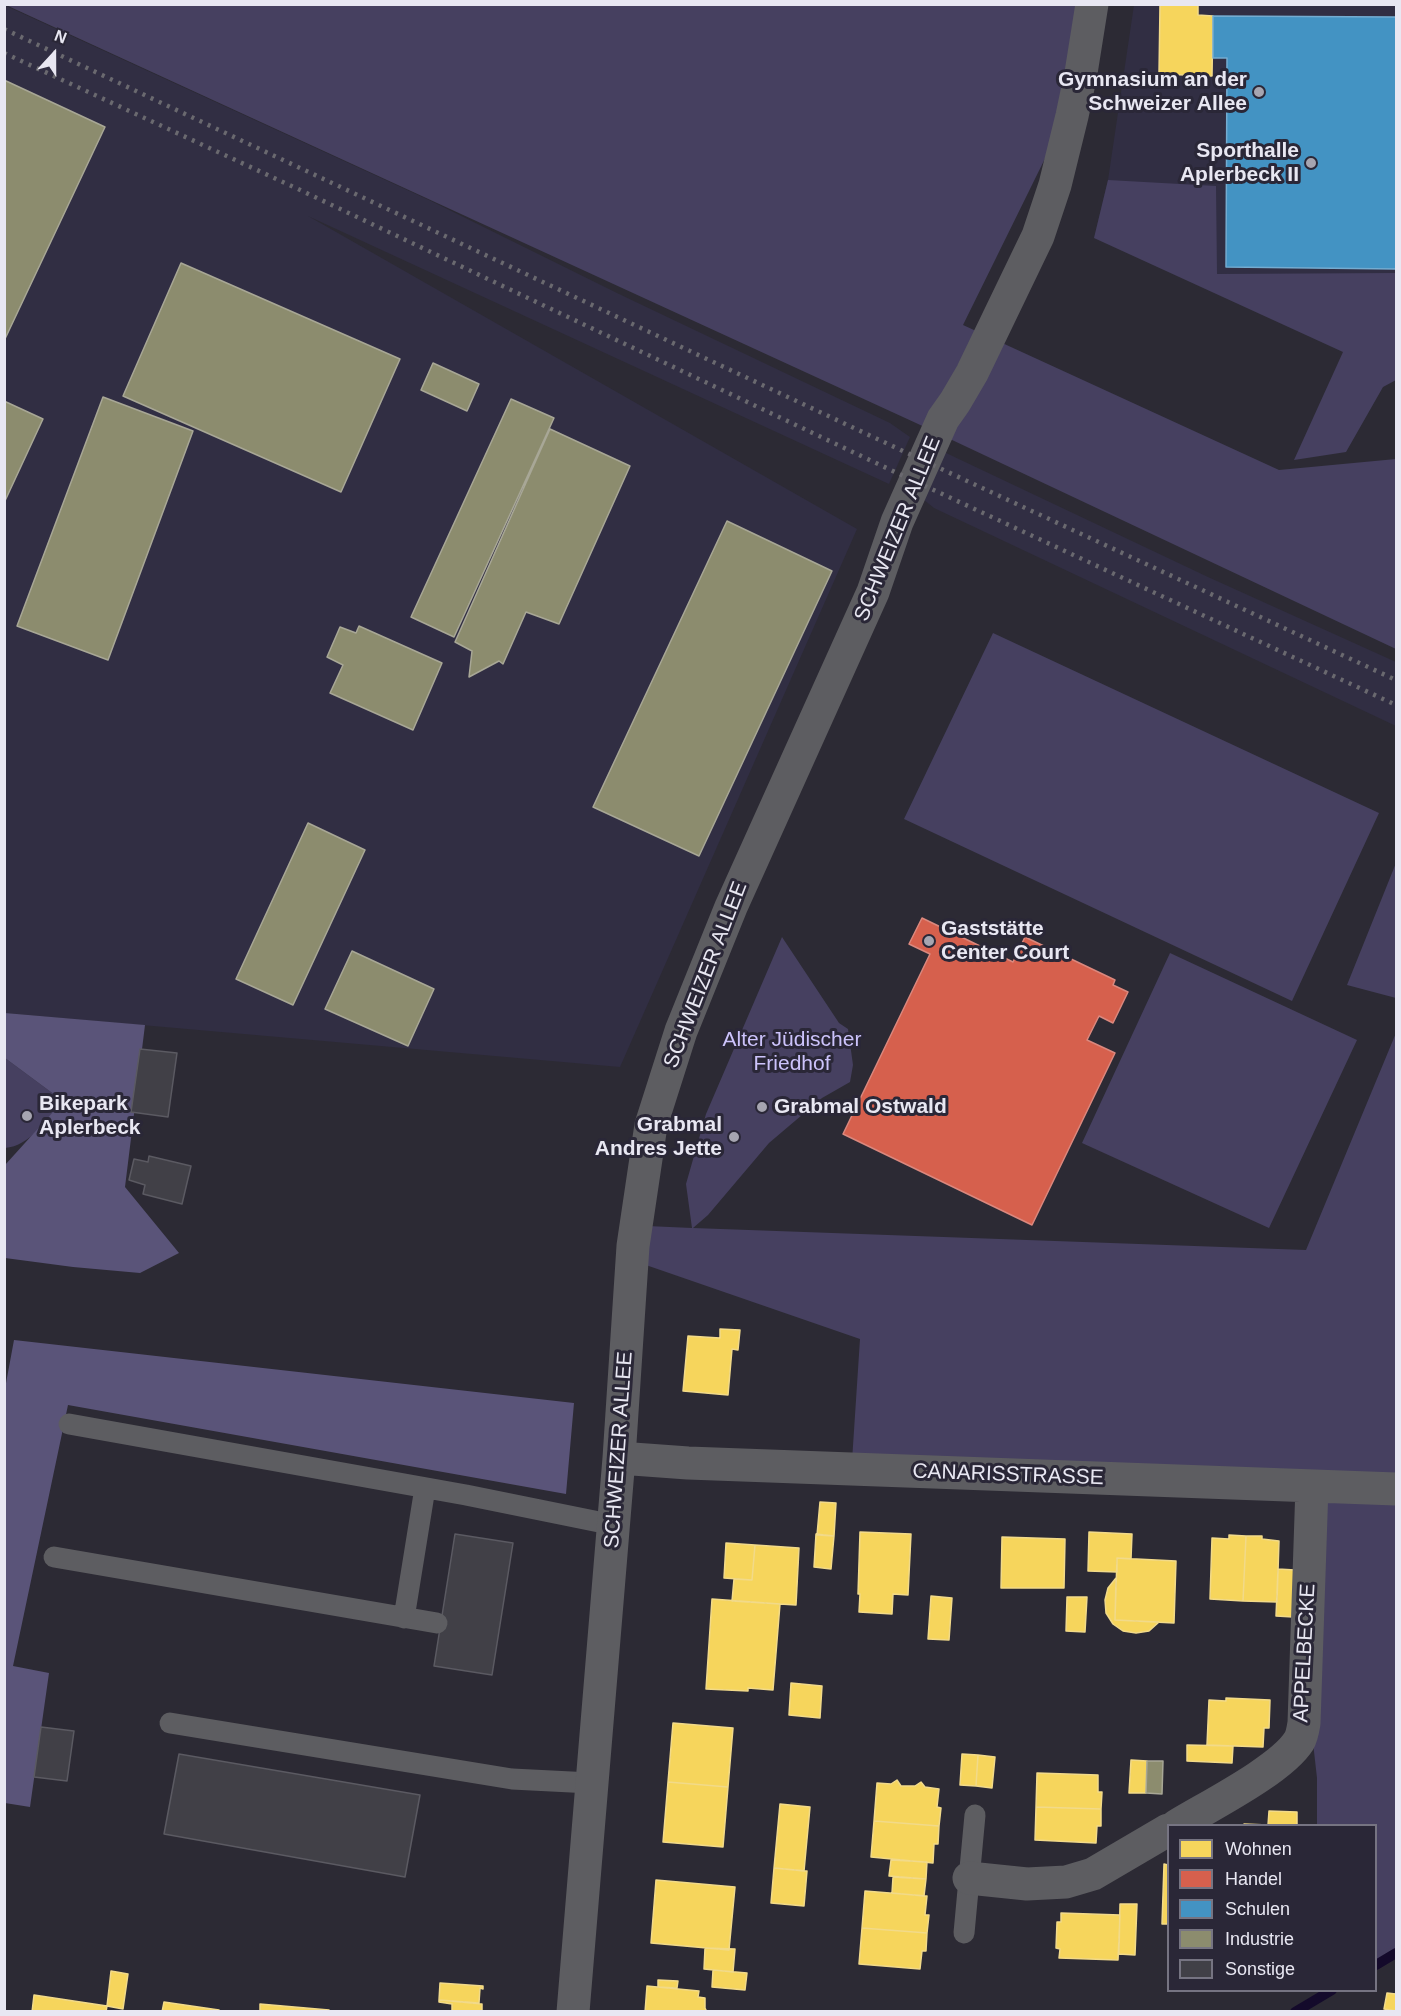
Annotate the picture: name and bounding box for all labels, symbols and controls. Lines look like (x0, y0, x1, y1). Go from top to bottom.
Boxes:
north arrow (24, 24, 84, 84)
text: N (52, 27, 69, 47)
place label: Gymnasium an der Schweizer Allee (1058, 67, 1247, 117)
marker: Gymnasium an der Schweizer Allee (1252, 85, 1266, 99)
place label: Sporthalle Aplerbeck II (1180, 138, 1299, 188)
marker: Sporthalle Aplerbeck II (1304, 156, 1318, 170)
street label: SCHWEIZER ALLEE (849, 433, 947, 625)
street label: SCHWEIZER ALLEE (659, 878, 753, 1072)
place label: Gaststätte Center Court (941, 916, 1069, 966)
marker: Gaststätte Center Court (922, 934, 936, 948)
park label: Alter Jüdischer Friedhof (723, 1027, 861, 1077)
place label: Bikepark Aplerbeck (39, 1091, 141, 1141)
place label: Grabmal Ostwald (774, 1094, 947, 1120)
marker: Grabmal Ostwald (755, 1100, 769, 1114)
marker: Bikepark Aplerbeck (20, 1109, 34, 1123)
place label: Grabmal Andres Jette (595, 1112, 722, 1162)
marker: Grabmal Andres Jette (727, 1130, 741, 1144)
street label: SCHWEIZER ALLEE (600, 1351, 638, 1549)
street label: CANARISSTRASSE (912, 1459, 1104, 1491)
street label: APPELBECKE (1289, 1583, 1321, 1723)
legend (1167, 1824, 1377, 1992)
text: Wohnen (1225, 1839, 1292, 1859)
text: Handel (1225, 1869, 1282, 1889)
text: Schulen (1225, 1899, 1290, 1919)
text: Industrie (1225, 1929, 1294, 1949)
text: Sonstige (1225, 1959, 1295, 1979)

